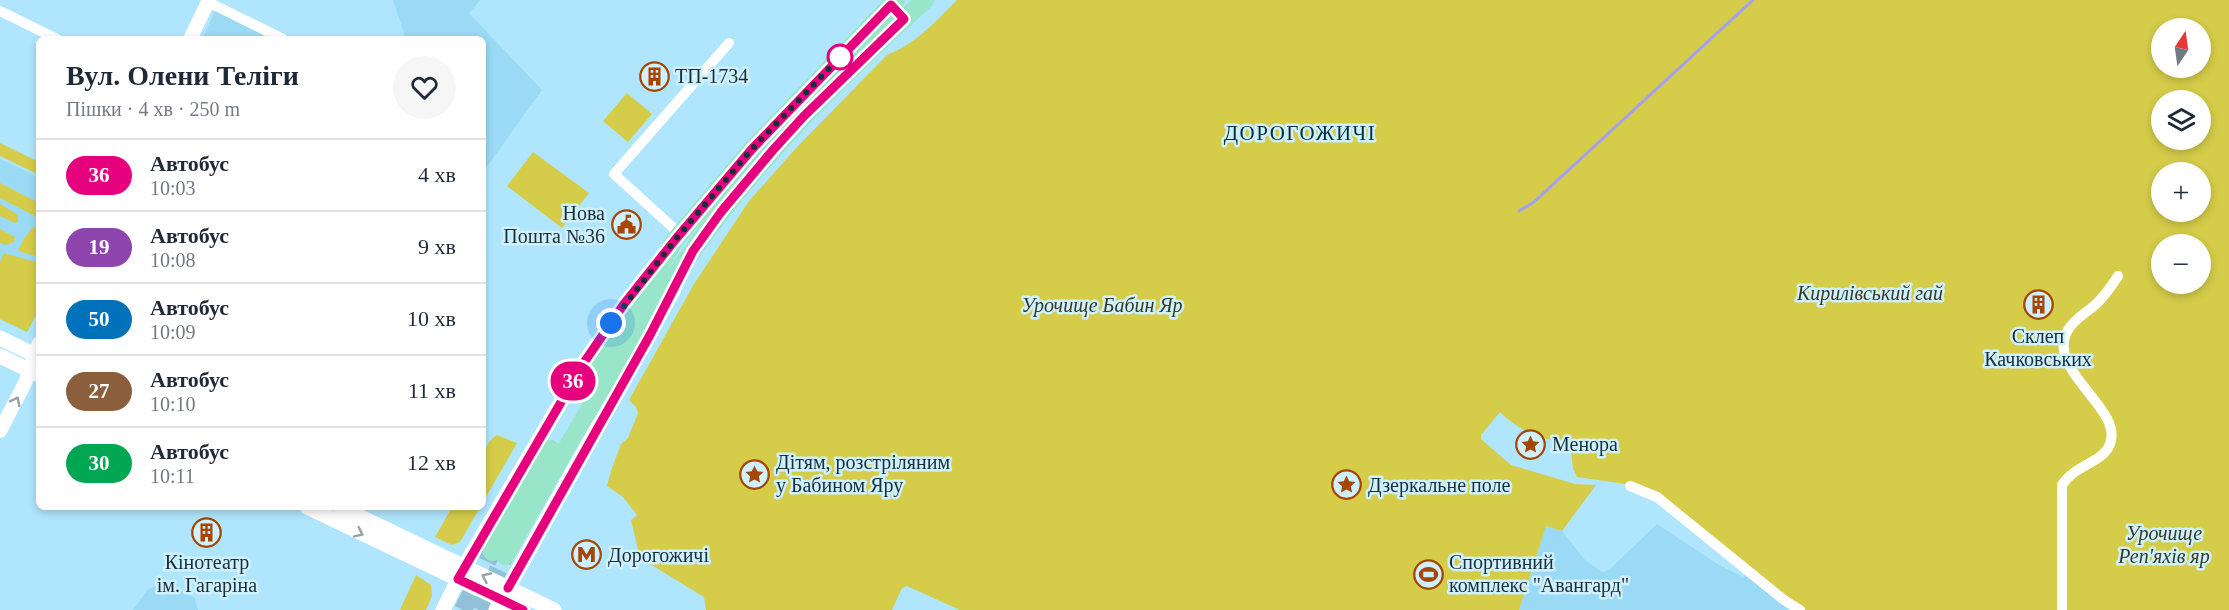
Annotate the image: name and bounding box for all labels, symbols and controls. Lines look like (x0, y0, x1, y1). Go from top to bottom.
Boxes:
north arrow (2151, 18, 2211, 78)
map controls (2151, 18, 2211, 294)
unlabelled marker (827, 44, 853, 70)
button: heart (393, 56, 456, 119)
text: Вул. Олени Теліги (66, 60, 299, 91)
building icon: ТП-1734 (638, 60, 670, 92)
place label: ТП-1734 (675, 65, 748, 87)
button: layers (2151, 90, 2211, 150)
text: Пішки · 4 хв · 250 m (66, 98, 240, 120)
district label: ДОРОГОЖИЧІ (1224, 121, 1376, 145)
text: Автобус (150, 151, 229, 176)
text: 4 хв (418, 162, 456, 187)
button: + (2151, 162, 2211, 222)
text: 36 (89, 163, 110, 187)
text: 10:03 (150, 177, 196, 199)
place label: Нова Пошта №36 (503, 202, 605, 247)
public building icon: Нова Пошта №36 (610, 208, 642, 240)
text: Автобус (150, 223, 229, 248)
text: 9 хв (418, 234, 456, 259)
button: − (2151, 234, 2211, 294)
text: 19 (89, 235, 110, 259)
text: 10:08 (150, 249, 196, 271)
park label: Кирилівський гай (1796, 282, 1943, 305)
building icon: Склеп Качковських (2022, 289, 2054, 321)
park label: Урочище Бабин Яр (1021, 294, 1183, 317)
text: Автобус (150, 295, 229, 320)
text: 10 хв (407, 306, 456, 331)
text: 50 (89, 307, 110, 331)
your location (596, 308, 626, 338)
text: 10:09 (150, 321, 196, 343)
place label: Склеп Качковських (1984, 325, 2092, 370)
line badge: 36 (546, 362, 600, 400)
text: Автобус (150, 367, 229, 392)
text: 36 (563, 369, 584, 393)
text: 11 хв (408, 378, 456, 403)
text: 27 (89, 379, 110, 403)
text: 10:10 (150, 393, 196, 415)
one-way arrow (9, 397, 20, 408)
place icon: Менора (1515, 428, 1547, 460)
place label: Менора (1552, 433, 1618, 456)
text: Автобус (150, 439, 229, 464)
text: 12 хв (407, 450, 456, 475)
text: 30 (89, 451, 110, 475)
place label: Дітям, розстріляним у Бабином Яру (776, 451, 950, 497)
place icon: Дітям, розстріляним у Бабином Яру (739, 458, 771, 490)
text: 10:11 (150, 465, 195, 487)
place icon: Дзеркальне поле (1331, 469, 1363, 501)
place label: Дзеркальне поле (1368, 474, 1510, 497)
building icon: Кінотеатр ім. Гагаріна (191, 516, 223, 548)
park label: Урочище Реп'яхів яр (2117, 522, 2210, 568)
one-way arrow (353, 525, 364, 537)
metro station icon: Дорогожичі (571, 539, 603, 571)
place label: Дорогожичі (608, 544, 709, 567)
place label: Кінотеатр ім. Гагаріна (157, 551, 257, 597)
place label: Спортивний комплекс "Авангард" (1449, 551, 1629, 597)
sports icon: Спортивний комплекс "Авангард" (1412, 558, 1444, 590)
one-way arrow (481, 573, 492, 585)

